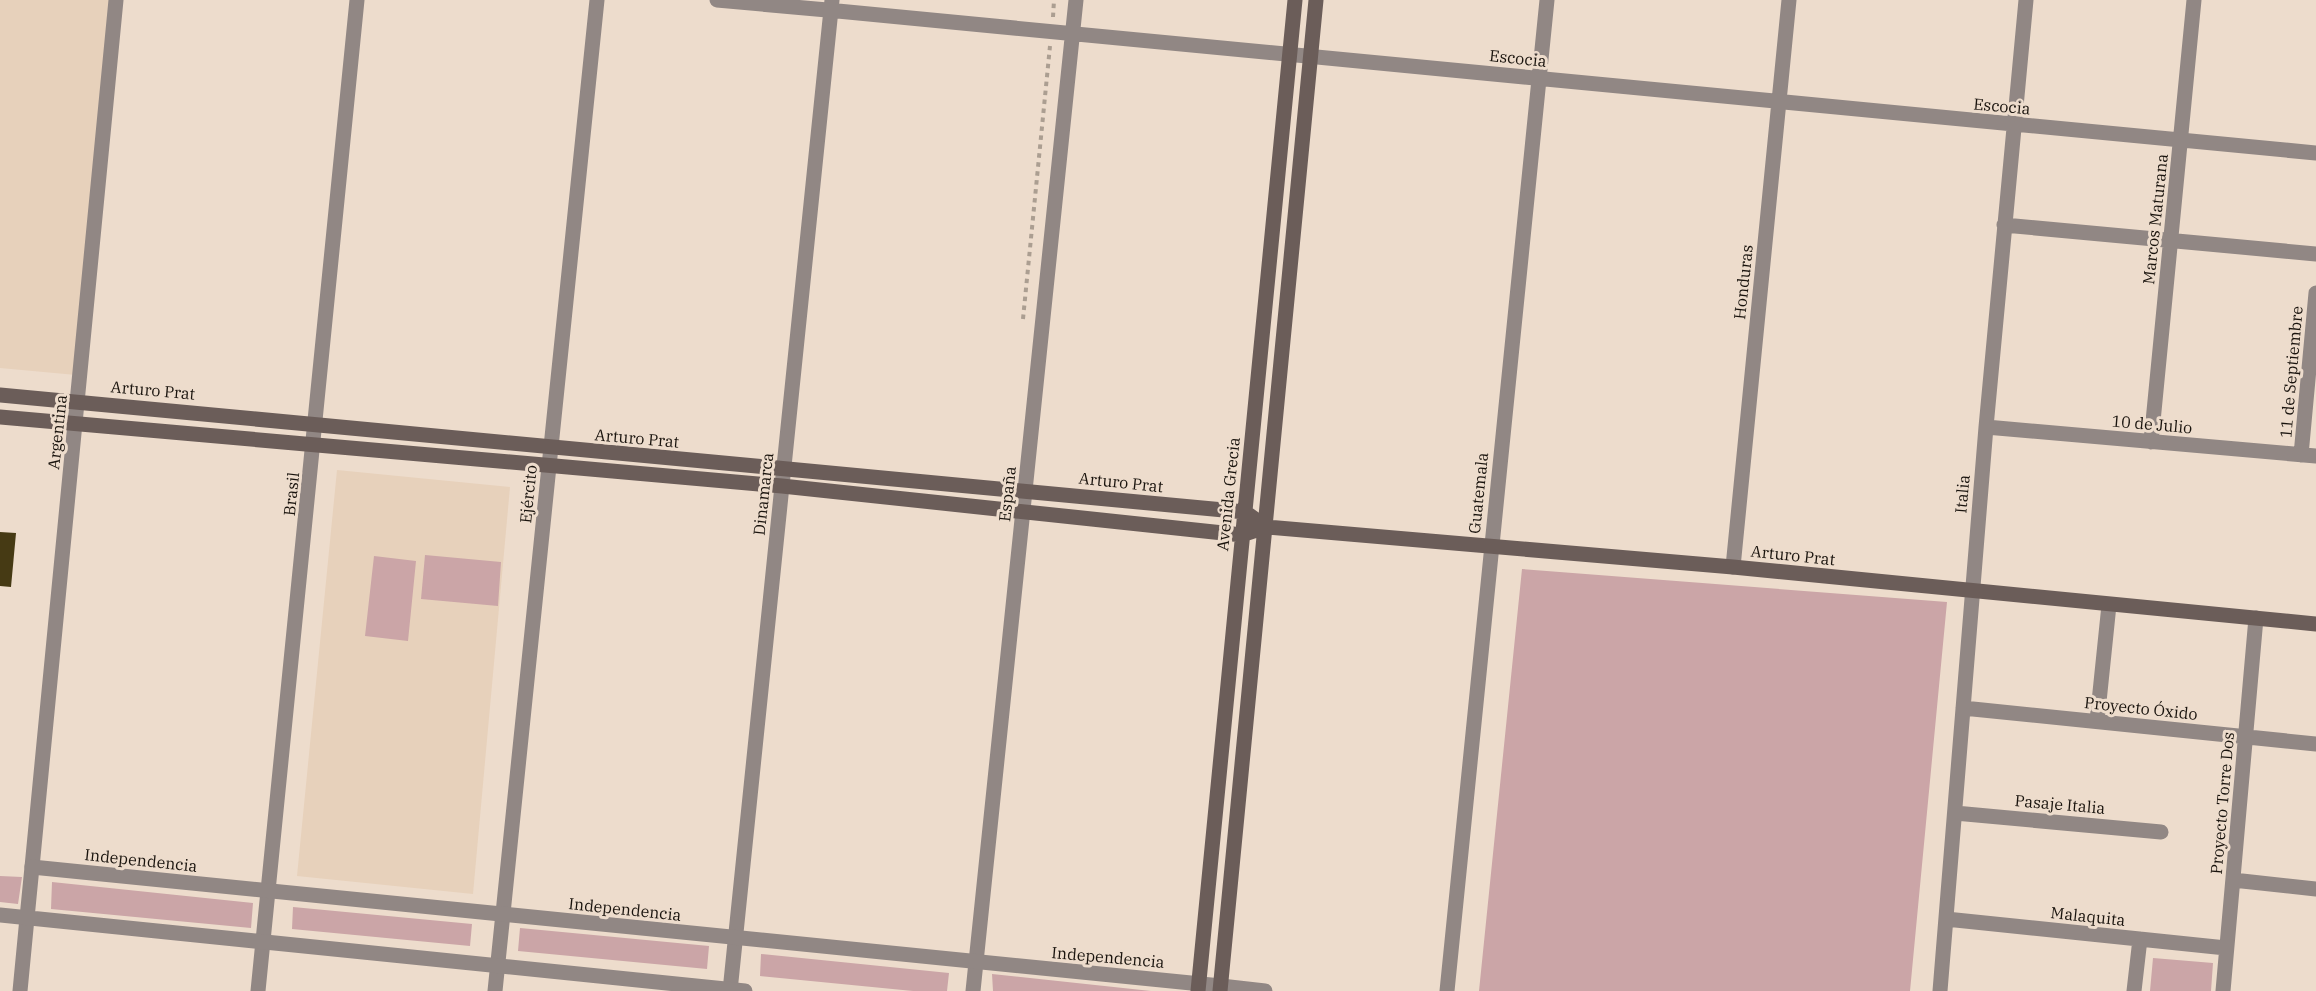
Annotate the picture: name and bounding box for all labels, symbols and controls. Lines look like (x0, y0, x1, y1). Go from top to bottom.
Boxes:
street label: Escocia (1488, 45, 1548, 71)
street label: Escocia (1973, 94, 2032, 118)
street label: Marcos Maturana (2138, 152, 2172, 285)
street label: Honduras (1729, 244, 1757, 320)
street label: 11 de Septiembre (2275, 305, 2307, 439)
street label: Arturo Prat (110, 376, 196, 404)
street label: Argentina (43, 393, 71, 470)
street label: 10 de Julio (2111, 411, 2193, 437)
street label: Arturo Prat (594, 424, 680, 452)
street label: Avenida Grecia (1212, 436, 1244, 552)
street label: Dinamarca (749, 451, 777, 536)
street label: Guatemala (1464, 451, 1492, 535)
street label: Ejército (515, 464, 541, 524)
street label: España (994, 465, 1020, 523)
street label: Arturo Prat (1078, 468, 1165, 496)
street label: Brasil (279, 471, 303, 517)
street label: Italia (1950, 474, 1974, 514)
street label: Arturo Prat (1750, 541, 1837, 569)
street label: Proyecto Óxido (2083, 691, 2199, 724)
street label: Proyecto Torre Dos (2206, 731, 2238, 875)
street label: Pasaje Italia (2014, 790, 2106, 818)
street label: Independencia (84, 844, 199, 876)
street label: Independencia (568, 893, 683, 925)
street label: Malaquita (2050, 902, 2127, 930)
street label: Independencia (1051, 942, 1166, 972)

